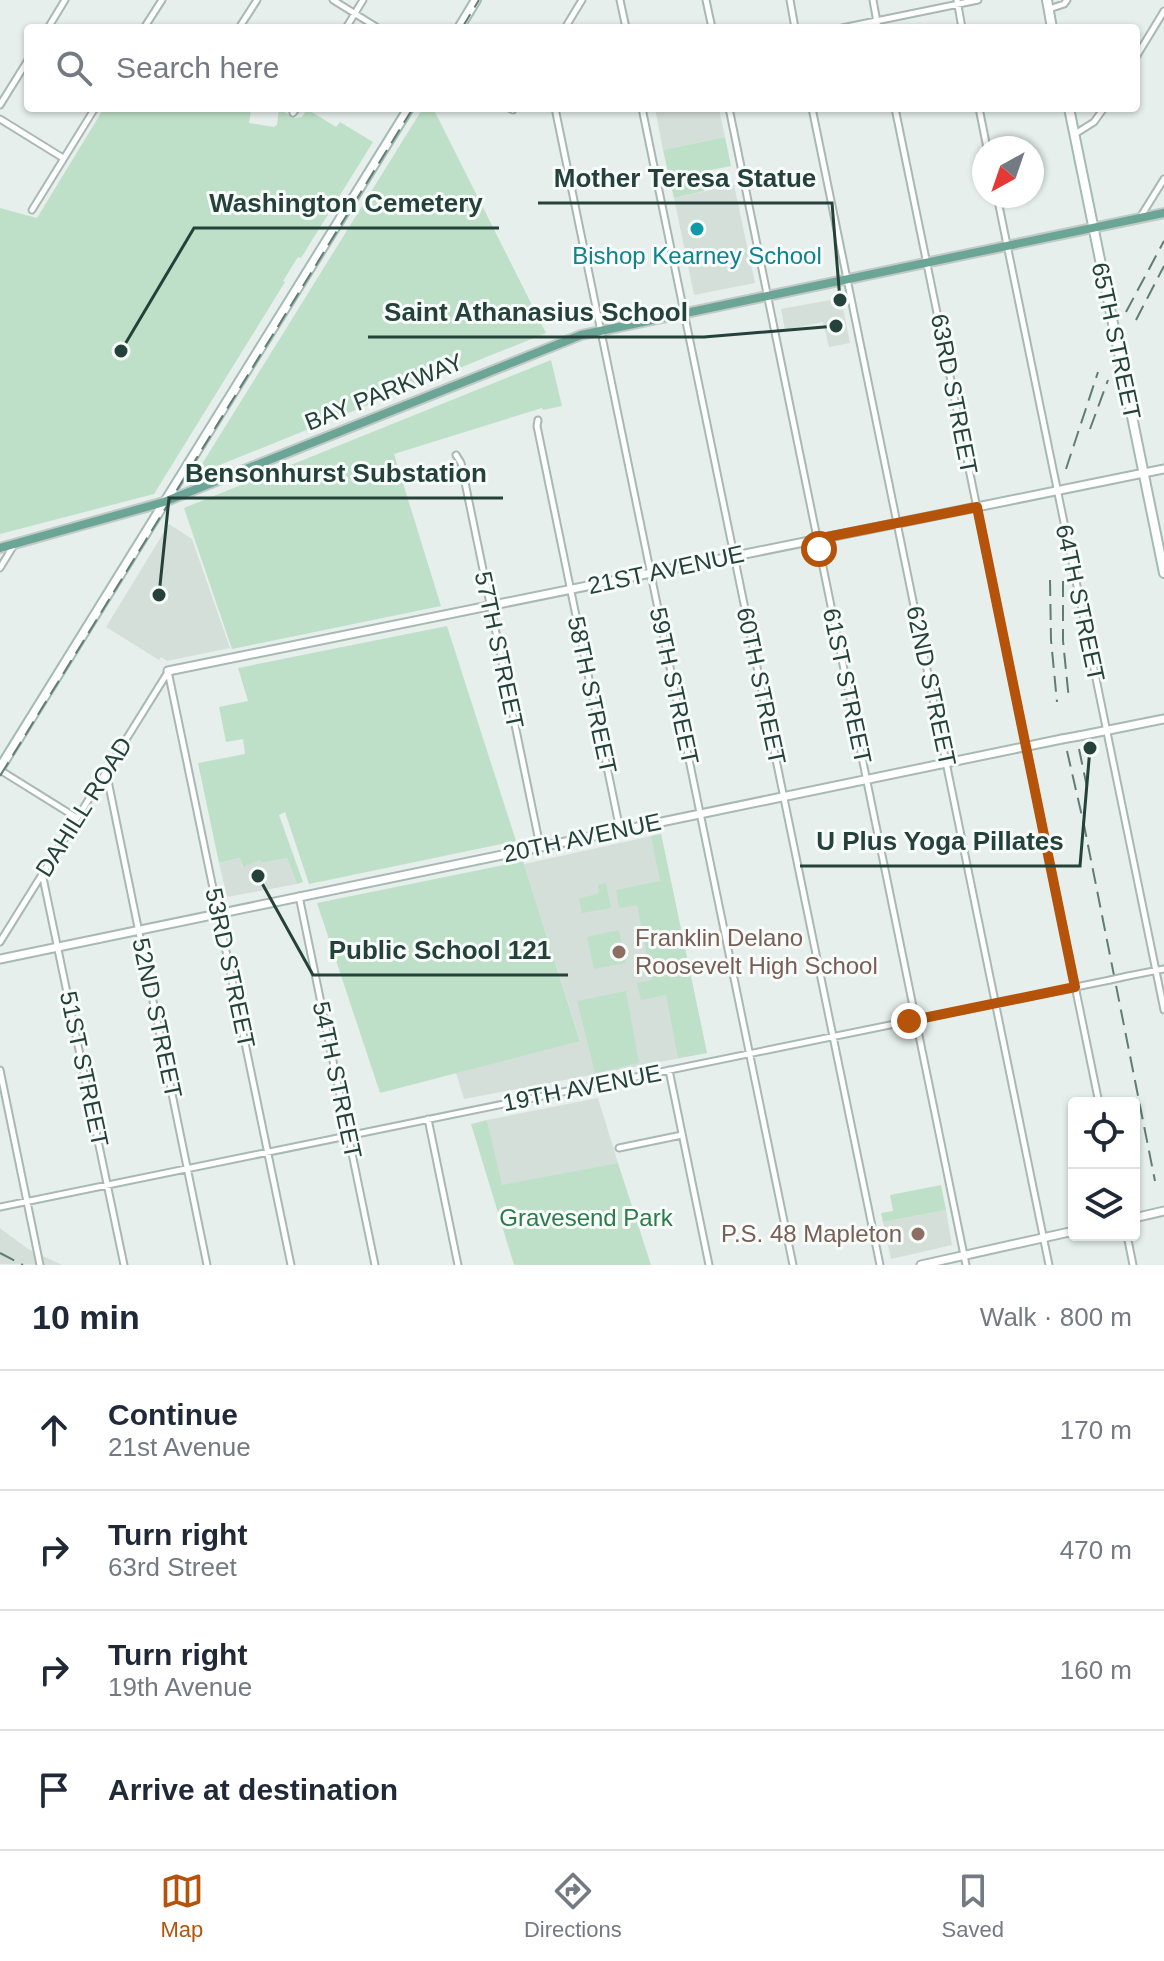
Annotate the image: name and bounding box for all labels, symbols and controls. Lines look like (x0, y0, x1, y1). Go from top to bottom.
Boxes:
search box (24, 24, 1140, 112)
icon: search (52, 46, 96, 90)
text: Search here (116, 51, 279, 84)
north arrow (972, 136, 1044, 208)
callout: Mother Teresa Statue (538, 153, 832, 203)
text: Mother Teresa Statue (554, 163, 816, 193)
callout: Washington Cemetery (194, 178, 499, 228)
text: Washington Cemetery (209, 188, 483, 218)
marker: Bishop Kearney School (688, 220, 706, 238)
place label: Bishop Kearney School (572, 242, 822, 269)
street label: 65TH STREET (1087, 260, 1146, 422)
callout: Saint Athanasius School (368, 287, 704, 337)
text: Saint Athanasius School (384, 297, 688, 327)
street label: 63RD STREET (926, 311, 983, 477)
street label: BAY PARKWAY (301, 348, 467, 436)
callout: Bensonhurst Substation (169, 448, 503, 498)
text: Bensonhurst Substation (185, 458, 487, 488)
street label: 64TH STREET (1051, 522, 1110, 684)
route start (801, 531, 837, 567)
street label: 21ST AVENUE (585, 540, 747, 599)
street label: 57TH STREET (470, 569, 529, 731)
street label: 62ND STREET (901, 604, 962, 769)
street label: 59TH STREET (645, 605, 704, 767)
street label: 60TH STREET (732, 605, 791, 767)
street label: 61ST STREET (818, 606, 877, 766)
street label: 58TH STREET (563, 614, 622, 776)
street label: DAHILL ROAD (30, 732, 137, 881)
street label: 20TH AVENUE (500, 808, 663, 867)
callout: U Plus Yoga Pillates (800, 816, 1080, 866)
text: U Plus Yoga Pillates (816, 826, 1064, 856)
street label: 53RD STREET (200, 886, 261, 1051)
place label: Franklin Delano Roosevelt High School (635, 924, 878, 979)
callout: Public School 121 (313, 925, 568, 975)
text: Public School 121 (329, 935, 551, 965)
street label: 52ND STREET (127, 936, 188, 1101)
marker: Franklin Delano Roosevelt High School (610, 943, 628, 961)
street label: 51ST STREET (55, 989, 114, 1149)
street label: 54TH STREET (308, 999, 367, 1161)
route end (891, 1003, 927, 1039)
street label: 19TH AVENUE (500, 1059, 663, 1116)
map controls (1068, 1097, 1140, 1241)
button: locate (1068, 1097, 1140, 1169)
button: layers (1068, 1169, 1140, 1241)
park label: Gravesend Park (499, 1204, 674, 1231)
place label: P.S. 48 Mapleton (721, 1220, 902, 1247)
marker: P.S. 48 Mapleton (909, 1225, 927, 1243)
text: 10 min (32, 1298, 140, 1336)
text: Walk · 800 m (980, 1302, 1132, 1332)
text: Continue (108, 1398, 238, 1431)
icon: ahead (32, 1408, 76, 1452)
text: 170 m (1060, 1415, 1132, 1445)
text: 21st Avenue (108, 1432, 251, 1462)
text: Turn right (108, 1518, 247, 1551)
icon: right (32, 1528, 76, 1572)
text: 470 m (1060, 1535, 1132, 1565)
text: 63rd Street (108, 1552, 237, 1582)
text: Turn right (108, 1638, 247, 1671)
icon: right (32, 1648, 76, 1692)
text: 160 m (1060, 1655, 1132, 1685)
text: 19th Avenue (108, 1672, 252, 1702)
icon: arrive (32, 1768, 76, 1812)
text: Arrive at destination (108, 1773, 398, 1806)
tab: Map (160, 1869, 204, 1943)
tab: Directions (524, 1869, 622, 1943)
tab: Saved (942, 1869, 1004, 1943)

